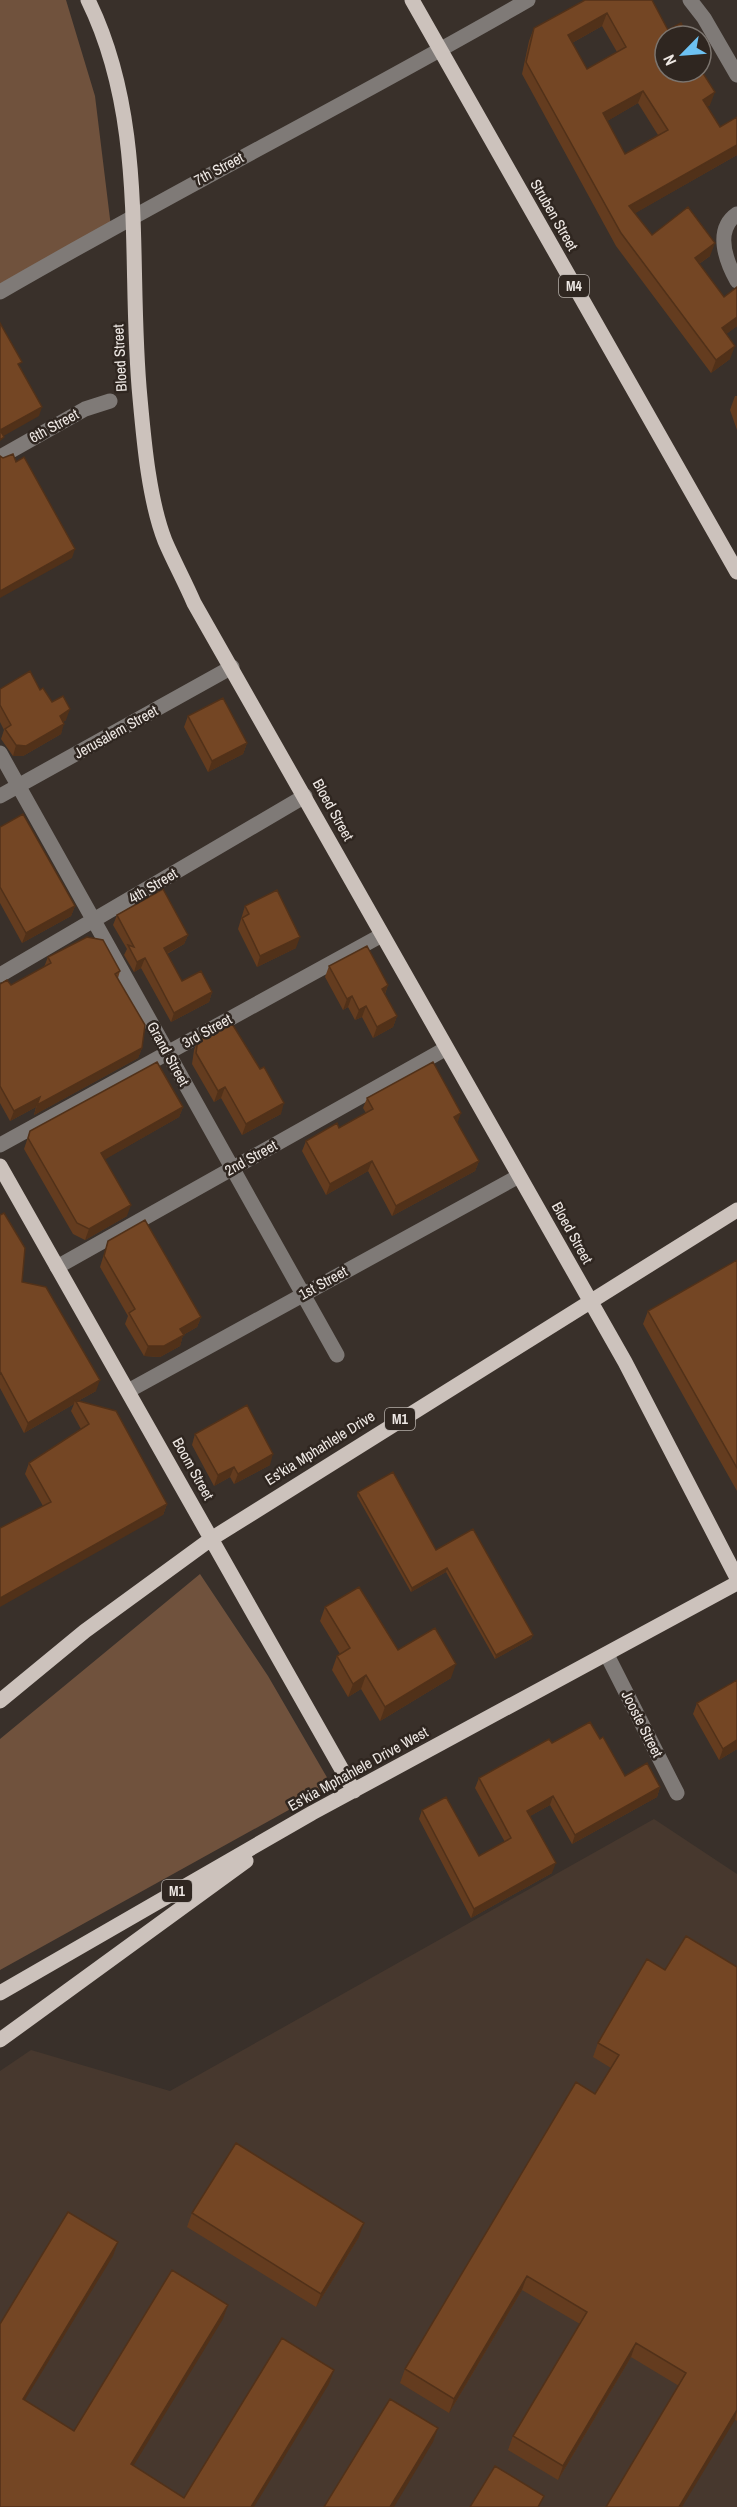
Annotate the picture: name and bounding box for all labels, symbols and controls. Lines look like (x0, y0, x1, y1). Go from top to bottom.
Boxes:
north arrow (653, 24, 713, 84)
text: N (657, 51, 681, 69)
street label: 7th Street (190, 146, 248, 190)
street label: Struben Street (526, 175, 584, 255)
road number: M4 (559, 275, 589, 297)
street label: Bloed Street (107, 323, 132, 392)
street label: 6th Street (25, 403, 83, 448)
street label: Jerusalem Street (70, 700, 162, 763)
street label: Bloed Street (308, 775, 359, 845)
street label: 4th Street (124, 863, 182, 908)
street label: 3rd Street (178, 1008, 236, 1053)
street label: Grand Street (142, 1018, 195, 1090)
street label: 2nd Street (221, 1134, 281, 1181)
street label: Bloed Street (547, 1198, 598, 1268)
street label: 1st Street (295, 1260, 351, 1305)
street label: Es'kia Mphahlele Drive (261, 1405, 379, 1490)
road number: M1 (385, 1408, 415, 1430)
street label: Boom Street (168, 1434, 219, 1504)
street label: Jooste Street (617, 1687, 669, 1761)
street label: Es'kia Mphahlele Drive West (284, 1721, 432, 1816)
road number: M1 (162, 1880, 192, 1902)

